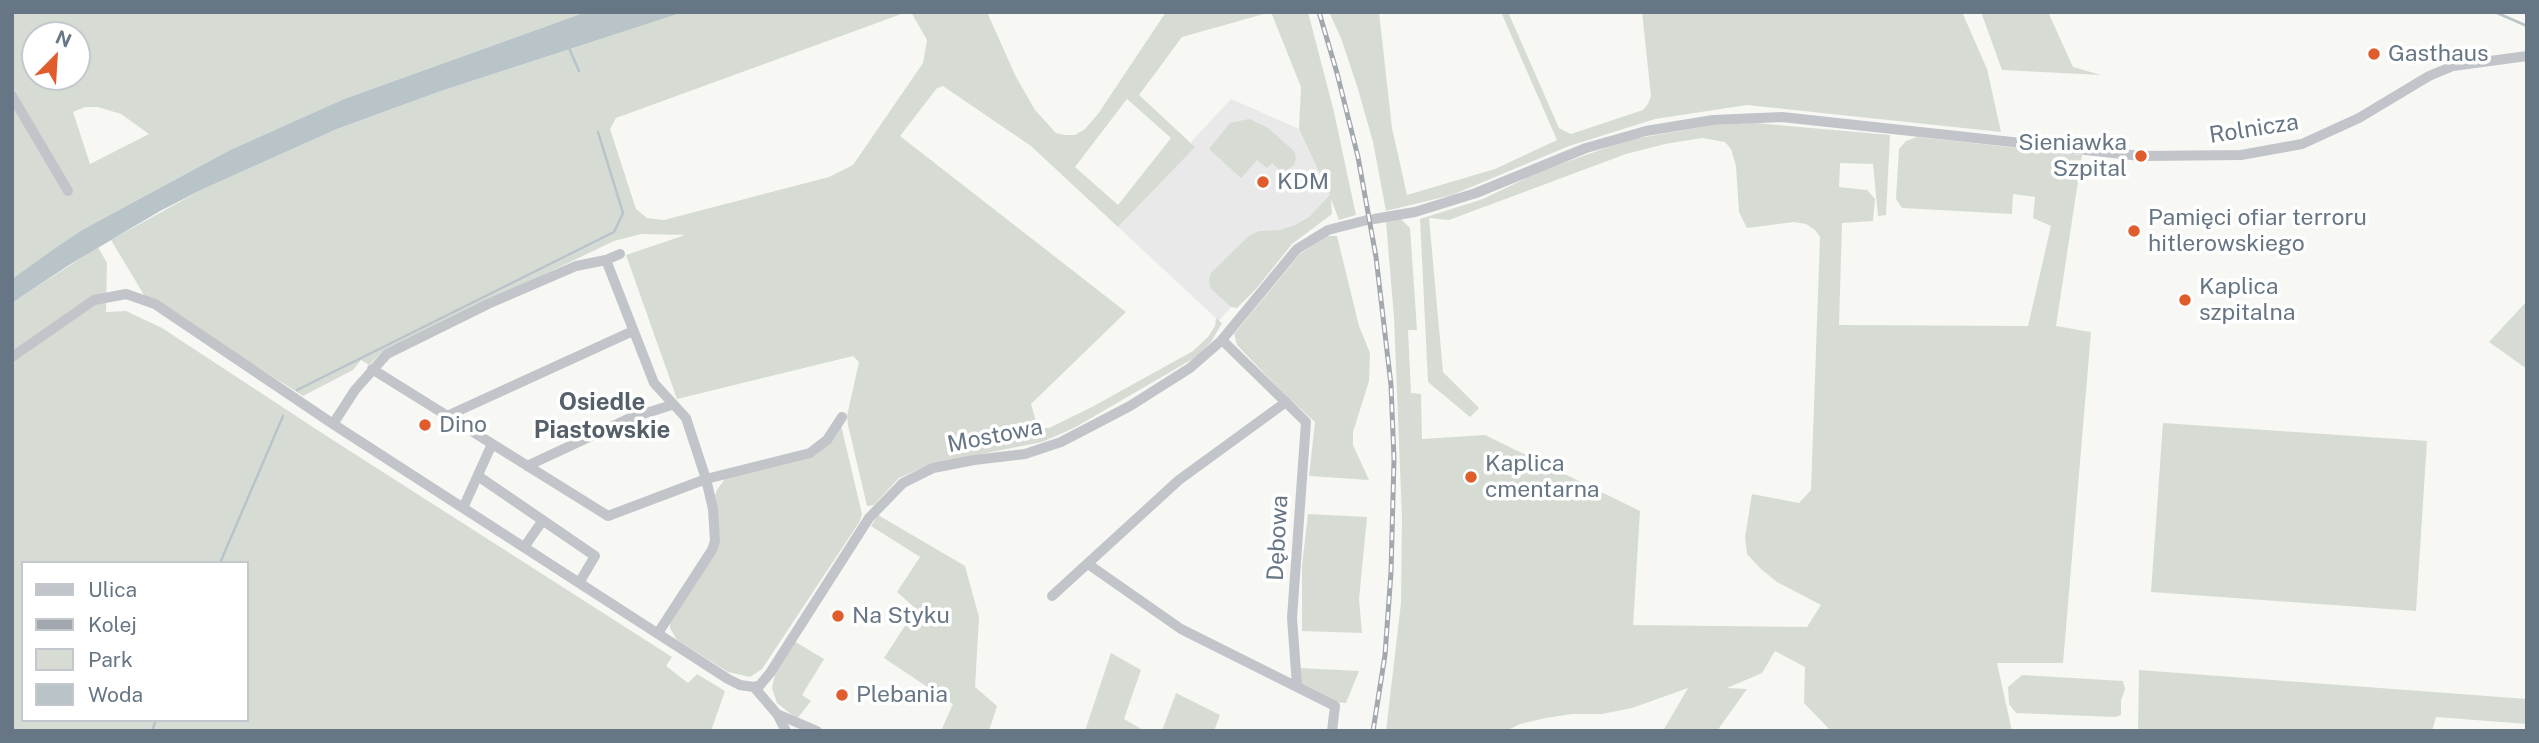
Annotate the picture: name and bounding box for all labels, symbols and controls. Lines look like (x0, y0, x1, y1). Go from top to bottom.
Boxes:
north arrow (21, 21, 91, 91)
text: N (52, 26, 75, 52)
place label: Gasthaus (2388, 40, 2489, 68)
marker: Gasthaus (2366, 46, 2382, 62)
street label: Rolnicza (2207, 108, 2301, 150)
place label: Sieniawka Szpital (2018, 129, 2127, 183)
marker: Sieniawka Szpital (2133, 148, 2149, 164)
place label: KDM (1277, 168, 1329, 196)
marker: KDM (1255, 174, 1271, 190)
place label: Pamięci ofiar terroru hitlerowskiego (2148, 204, 2367, 258)
marker: Pamięci ofiar terroru hitlerowskiego (2126, 223, 2142, 239)
place label: Kaplica szpitalna (2199, 273, 2295, 327)
marker: Kaplica szpitalna (2177, 292, 2193, 308)
district label: Osiedle Piastowskie (534, 389, 670, 445)
place label: Dino (439, 411, 487, 439)
street label: Mostowa (945, 413, 1045, 459)
marker: Dino (417, 417, 433, 433)
place label: Kaplica cmentarna (1485, 450, 1600, 504)
marker: Kaplica cmentarna (1463, 469, 1479, 485)
street label: Dębowa (1262, 494, 1294, 582)
legend (21, 561, 248, 722)
text: Ulica (88, 577, 137, 602)
place label: Na Styku (852, 602, 950, 630)
marker: Na Styku (830, 608, 846, 624)
text: Kolej (88, 612, 137, 637)
text: Park (88, 647, 133, 672)
place label: Plebania (856, 681, 948, 709)
text: Woda (88, 682, 143, 707)
marker: Plebania (834, 687, 850, 703)

